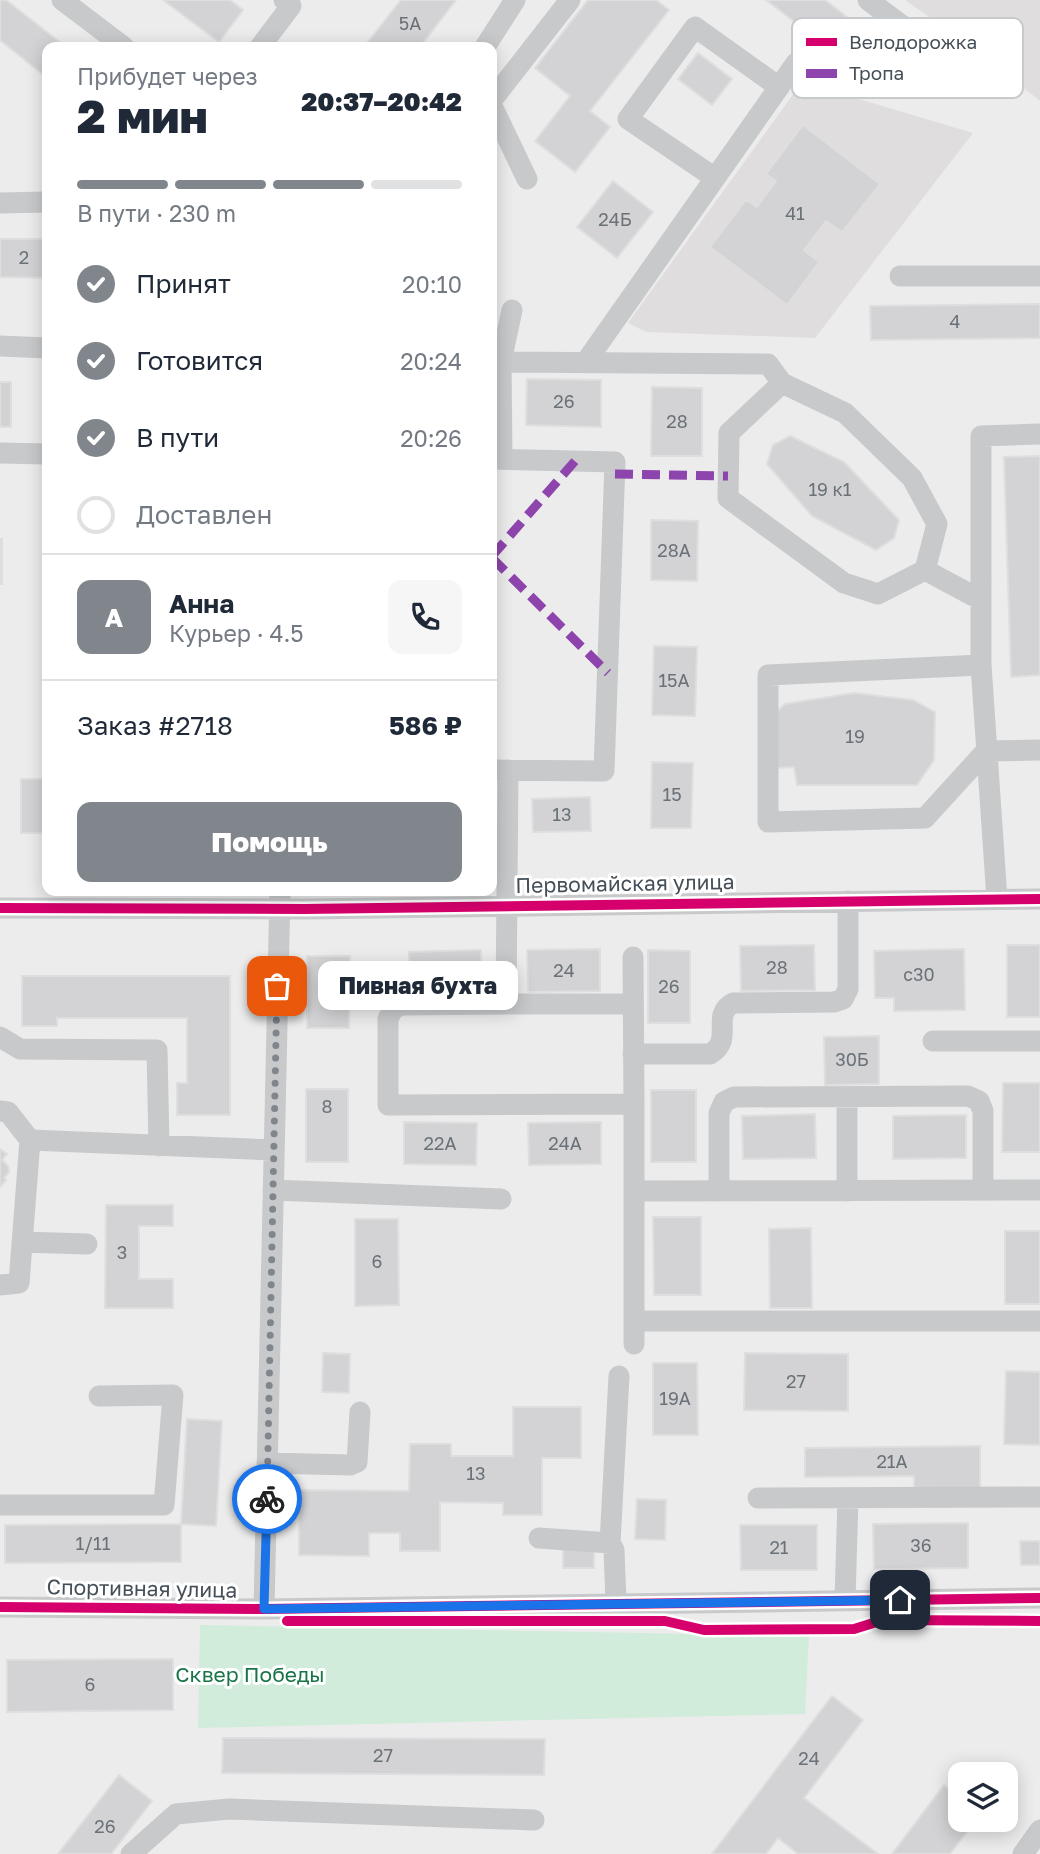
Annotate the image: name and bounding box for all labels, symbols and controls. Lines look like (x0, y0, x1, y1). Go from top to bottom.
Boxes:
house number: 5А (399, 12, 421, 34)
legend (792, 18, 1023, 98)
text: Велодорожка (849, 30, 977, 53)
text: Тропа (849, 61, 904, 84)
text: Прибудет через (77, 62, 258, 90)
text: 20:37–20:42 (301, 86, 462, 117)
text: 2 мин (77, 88, 208, 143)
text: В пути · 230 m (77, 199, 236, 227)
house number: 41 (785, 202, 805, 224)
house number: 24Б (598, 208, 632, 230)
house number: 2 (19, 246, 29, 268)
icon: check (77, 265, 115, 303)
text: Принят (136, 268, 231, 299)
text: 20:10 (402, 270, 462, 298)
house number: 4 (950, 310, 961, 332)
icon: check (77, 342, 115, 380)
text: Готовится (136, 345, 263, 376)
text: 20:24 (400, 347, 462, 375)
house number: 26 (553, 390, 575, 412)
house number: 28 (666, 410, 688, 432)
icon: check (77, 419, 115, 457)
text: В пути (136, 422, 219, 453)
text: 20:26 (400, 424, 462, 452)
house number: 19 к1 (808, 478, 852, 500)
text: Доставлен (136, 499, 272, 530)
house number: 28А (657, 539, 691, 561)
button: phone (388, 580, 462, 654)
text: Анна (169, 588, 234, 619)
text: А (105, 602, 123, 633)
text: Курьер · 4.5 (169, 619, 304, 647)
house number: 15А (658, 669, 690, 691)
text: Заказ #2718 (77, 710, 233, 741)
text: 586 ₽ (389, 710, 462, 741)
house number: 19 (845, 725, 865, 747)
house number: 15 (662, 783, 682, 805)
button: Помощь (77, 802, 462, 882)
house number: 13 (552, 803, 572, 825)
street label: Первомайская улица (515, 868, 735, 898)
pin (247, 956, 307, 1016)
house number: 28 (766, 956, 788, 978)
house number: 24 (553, 959, 575, 981)
callout: Пивная бухта (319, 962, 518, 1010)
house number: с30 (903, 963, 935, 985)
icon: bag (258, 967, 296, 1005)
text: Пивная бухта (339, 971, 497, 999)
house number: 26 (658, 975, 680, 997)
house number: 30Б (835, 1048, 869, 1070)
house number: 8 (322, 1095, 332, 1117)
house number: 22А (424, 1132, 456, 1154)
house number: 24А (548, 1132, 582, 1154)
house number: 3 (117, 1241, 127, 1263)
house number: 6 (372, 1250, 382, 1272)
house number: 27 (786, 1370, 806, 1392)
house number: 19А (659, 1387, 691, 1409)
house number: 21А (876, 1450, 908, 1472)
house number: 13 (466, 1462, 486, 1484)
courier (232, 1464, 302, 1534)
icon: bike (248, 1480, 286, 1518)
house number: 1/11 (76, 1532, 111, 1554)
house number: 36 (910, 1534, 932, 1556)
house number: 21 (769, 1536, 789, 1558)
pin (870, 1570, 930, 1630)
street label: Спортивная улица (47, 1573, 238, 1603)
icon: home (881, 1581, 919, 1619)
park label: Сквер Победы (175, 1661, 325, 1687)
house number: 6 (85, 1673, 95, 1695)
house number: 27 (373, 1744, 393, 1766)
house number: 24 (798, 1747, 820, 1769)
map controls (948, 1762, 1018, 1832)
button: layers (948, 1762, 1018, 1832)
house number: 26 (94, 1815, 116, 1837)

